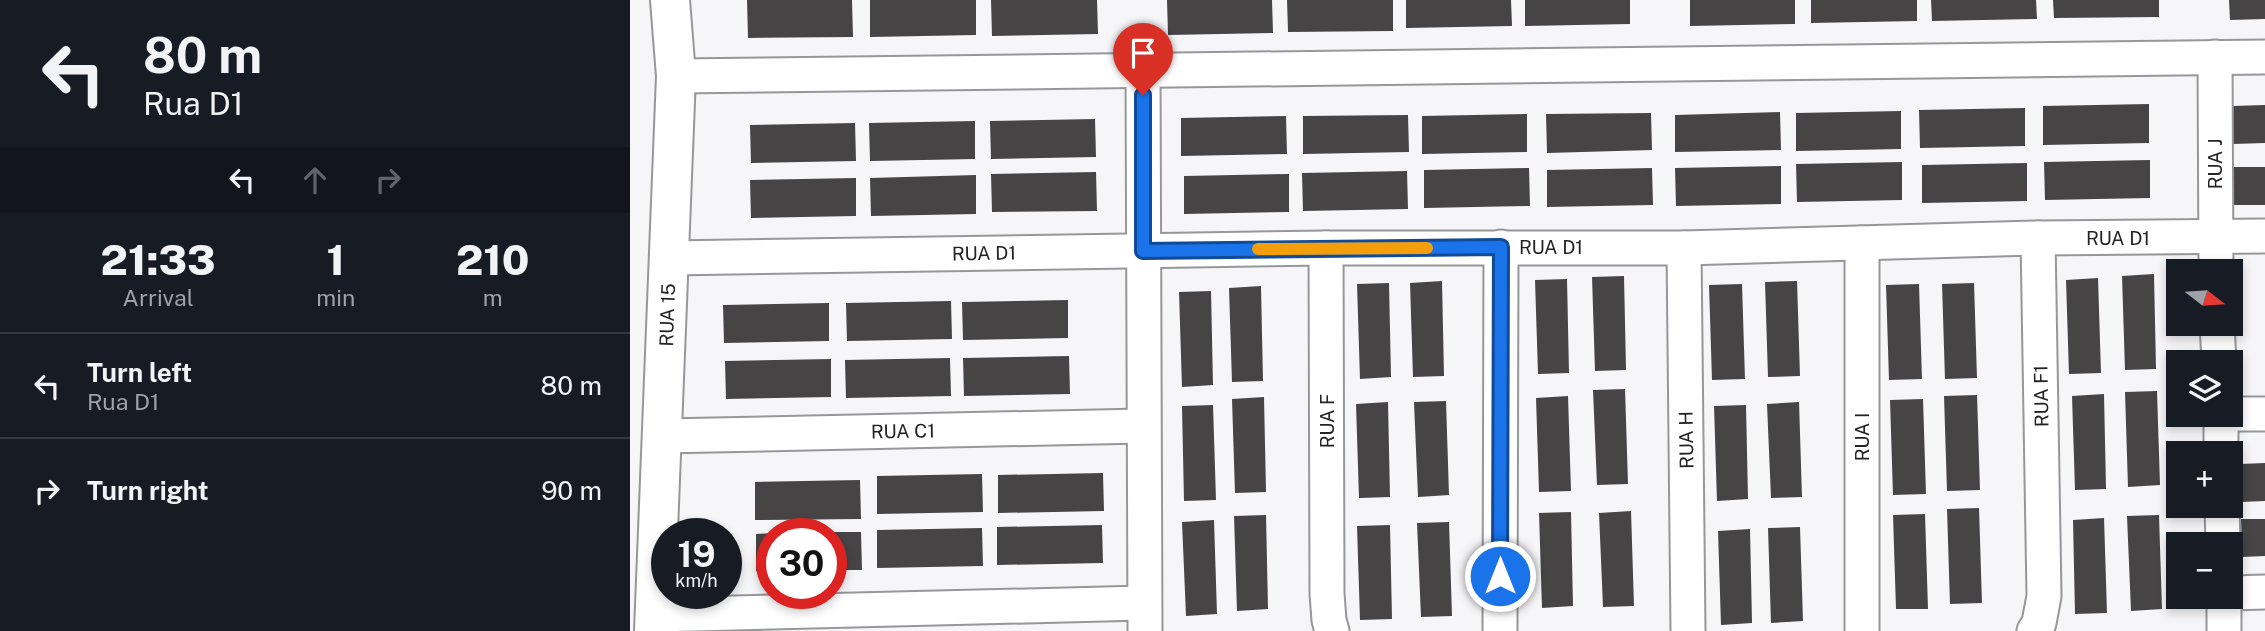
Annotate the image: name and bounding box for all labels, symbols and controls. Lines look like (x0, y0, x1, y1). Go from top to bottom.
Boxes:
pin (1113, 23, 1173, 95)
text: 80 m (143, 26, 262, 84)
icon: left (28, 28, 119, 119)
icon: arrive (1124, 34, 1162, 72)
text: Rua D1 (143, 85, 244, 122)
street label: RUA J (2204, 139, 2226, 189)
icon: left (223, 161, 261, 199)
icon: ahead (296, 161, 334, 199)
icon: right (369, 161, 407, 199)
street label: RUA D1 (2086, 227, 2150, 249)
text: 21:33 (101, 235, 216, 284)
text: 1 (327, 235, 345, 284)
text: 210 (456, 235, 529, 284)
street label: RUA D1 (1519, 236, 1583, 258)
street label: RUA D1 (952, 241, 1016, 265)
north arrow (2166, 259, 2244, 336)
map controls (2166, 259, 2243, 609)
street label: RUA 15 (655, 283, 679, 347)
text: Arrival (123, 284, 194, 311)
text: min (316, 284, 355, 311)
text: m (483, 284, 503, 311)
button: layers (2166, 350, 2243, 427)
text: Turn left (87, 357, 192, 388)
street label: RUA F1 (2029, 365, 2053, 427)
icon: left (28, 367, 66, 405)
text: 80 m (541, 370, 602, 401)
text: Rua D1 (87, 388, 159, 415)
street label: RUA F (1316, 394, 1338, 448)
street label: RUA H (1674, 411, 1698, 469)
street label: RUA I (1851, 413, 1873, 461)
street label: RUA C1 (871, 419, 935, 443)
button: + (2166, 441, 2243, 518)
icon: right (28, 472, 66, 510)
text: Turn right (87, 475, 209, 506)
text: 90 m (541, 475, 602, 506)
speed limit sign: 30 (756, 518, 847, 609)
button: − (2166, 532, 2243, 609)
text: 19 (677, 534, 716, 575)
position arrow (1463, 539, 1537, 613)
text: km/h (675, 570, 718, 591)

